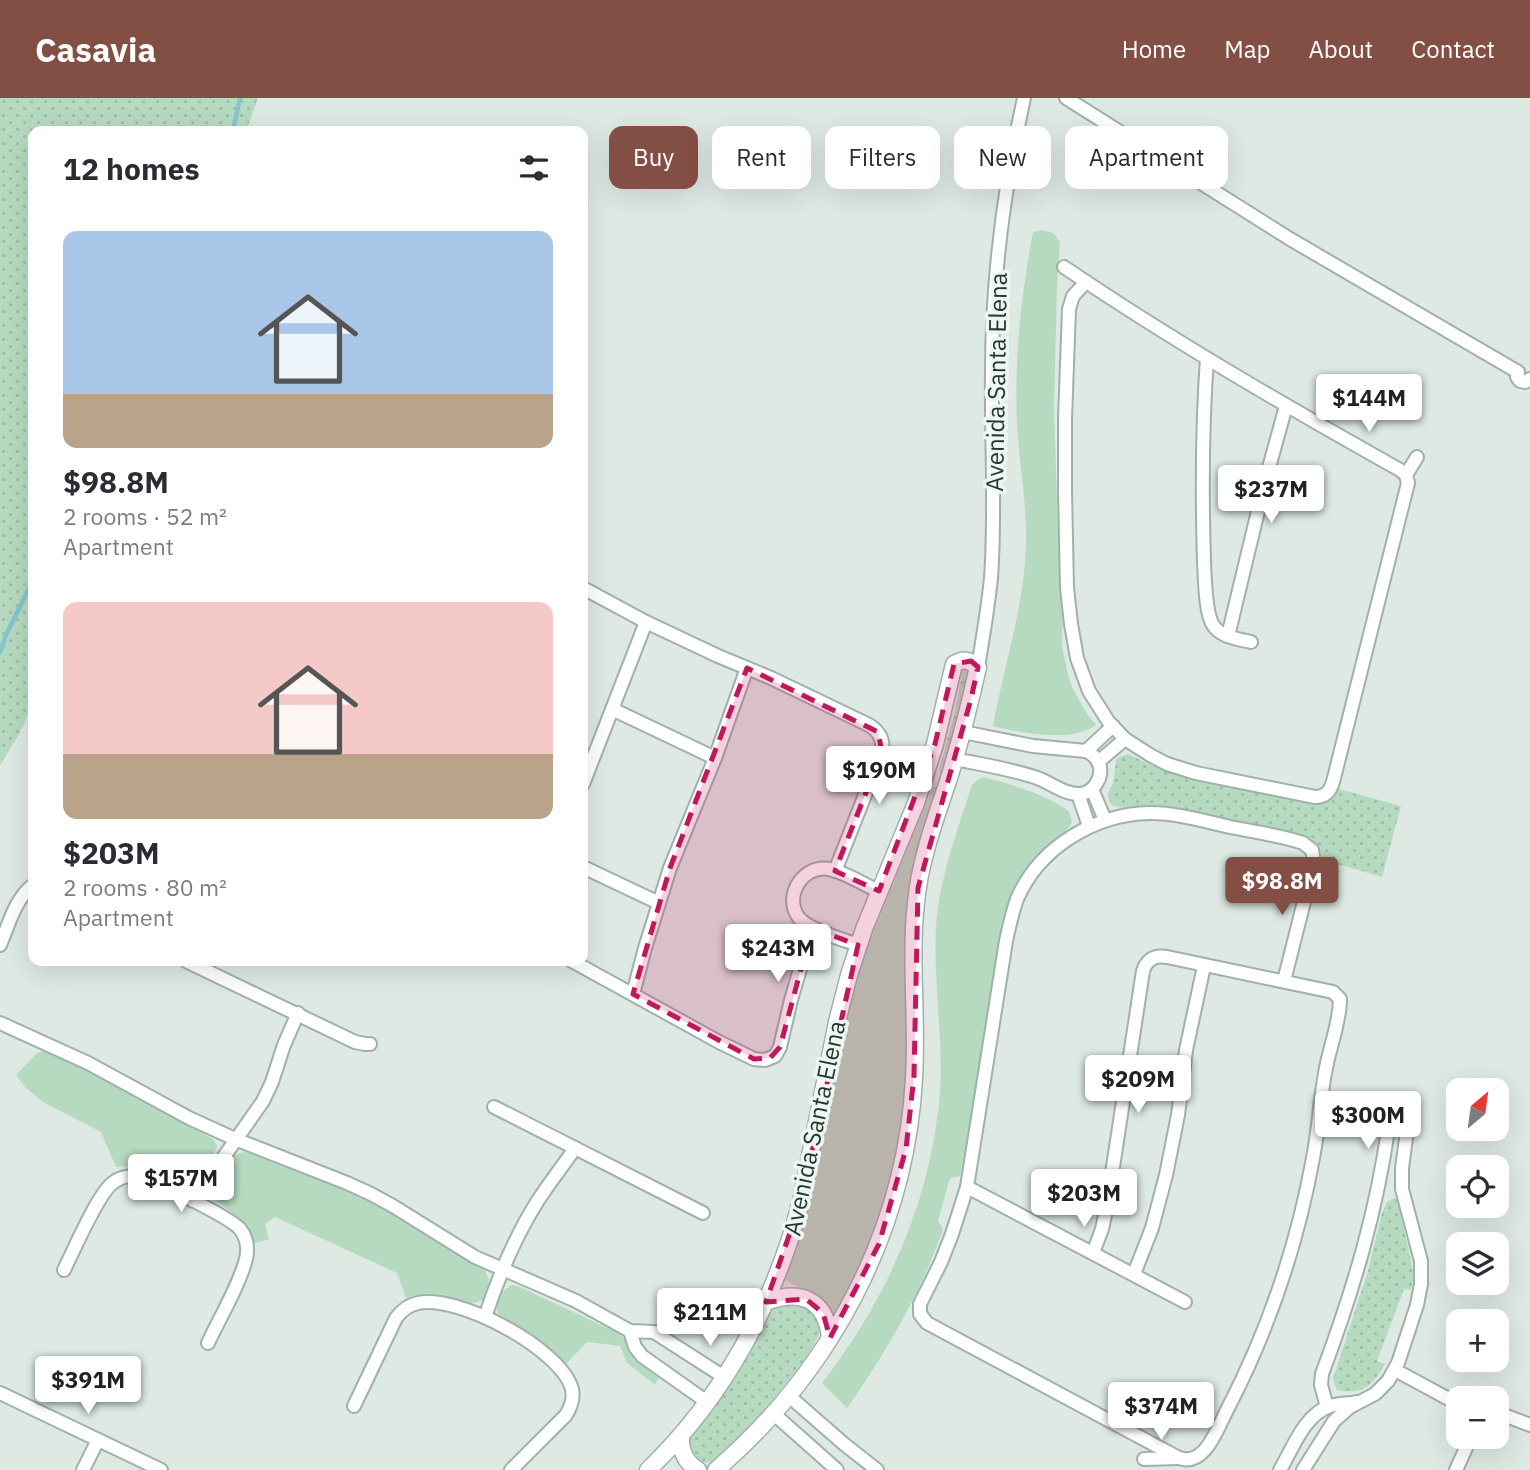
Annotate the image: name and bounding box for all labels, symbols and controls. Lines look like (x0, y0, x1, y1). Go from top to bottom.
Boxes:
text: Casavia (35, 28, 156, 71)
text: Home (1122, 33, 1186, 65)
text: Map (1224, 33, 1270, 65)
text: About (1308, 33, 1373, 65)
text: Contact (1411, 33, 1495, 65)
chip: Buy (609, 126, 698, 189)
chip: Rent (712, 126, 811, 189)
chip: Filters (825, 126, 940, 189)
chip: New (954, 126, 1051, 189)
chip: Apartment (1065, 126, 1228, 189)
text: 12 homes (63, 149, 200, 188)
icon: filters (515, 149, 553, 187)
street label: Avenida Santa Elena (978, 272, 1014, 492)
icon: home (245, 276, 371, 402)
pin: $144M (1320, 374, 1418, 434)
text: $144M (1332, 382, 1406, 412)
text: $98.8M (63, 462, 169, 501)
pin: $237M (1222, 466, 1320, 525)
text: $237M (1234, 473, 1308, 503)
text: 2 rooms · 52 m² (63, 501, 227, 531)
text: Apartment (63, 531, 174, 561)
icon: home (245, 647, 371, 773)
pin: $190M (830, 746, 928, 806)
text: $190M (842, 754, 916, 784)
text: $203M (63, 833, 160, 872)
pin: $98.8M (1225, 858, 1339, 917)
text: $98.8M (1241, 865, 1323, 895)
text: 2 rooms · 80 m² (63, 872, 227, 902)
text: Apartment (63, 902, 174, 932)
pin: $243M (729, 924, 827, 984)
text: $243M (741, 932, 815, 962)
street label: Avenida Santa Elena (776, 1017, 852, 1239)
pin: $209M (1089, 1056, 1187, 1115)
text: $209M (1101, 1063, 1175, 1093)
north arrow (1446, 1078, 1508, 1141)
map controls (1446, 1078, 1509, 1449)
pin: $300M (1319, 1091, 1417, 1151)
text: $300M (1331, 1099, 1405, 1129)
pin: $157M (132, 1154, 230, 1214)
button: locate (1446, 1155, 1509, 1218)
text: $157M (144, 1162, 218, 1192)
pin: $203M (1035, 1170, 1133, 1229)
text: $203M (1047, 1177, 1121, 1207)
button: layers (1446, 1232, 1509, 1295)
pin: $211M (661, 1288, 759, 1348)
text: $211M (673, 1296, 747, 1326)
button: + (1446, 1309, 1509, 1372)
pin: $391M (39, 1356, 137, 1416)
text: $391M (51, 1364, 125, 1394)
pin: $374M (1112, 1382, 1210, 1442)
button: − (1446, 1386, 1509, 1449)
text: $374M (1124, 1390, 1198, 1420)

